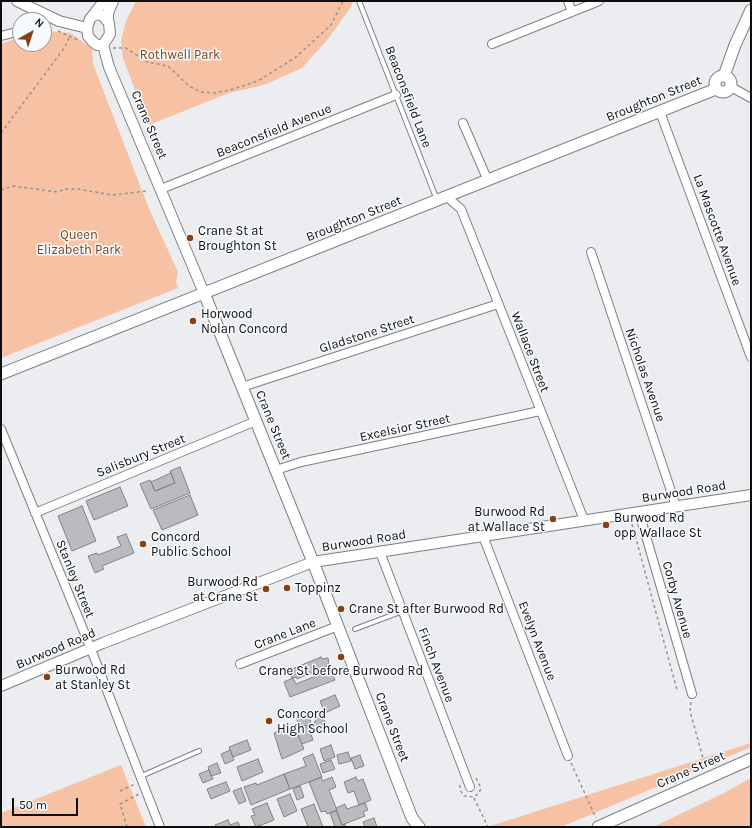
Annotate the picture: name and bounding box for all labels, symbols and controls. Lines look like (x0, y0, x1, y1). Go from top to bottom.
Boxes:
north arrow (12, 12, 52, 52)
text: N (32, 16, 46, 31)
street label: Beaconsfield Lane (381, 44, 435, 150)
park label: Rothwell Park (140, 47, 220, 63)
street label: Broughton Street (604, 73, 704, 125)
street label: Crane Street (128, 88, 170, 162)
street label: Beaconsfield Avenue (214, 101, 334, 161)
street label: La Mascotte Avenue (690, 172, 744, 288)
street label: Broughton Street (304, 193, 404, 245)
place label: Crane St at Broughton St (198, 223, 277, 254)
park label: Queen Elizabeth Park (37, 227, 121, 258)
marker: Crane St at Broughton St (185, 233, 195, 243)
place label: Horwood Nolan Concord (201, 306, 288, 337)
street label: Wallace Street (507, 310, 553, 394)
street label: Gladstone Street (318, 311, 416, 357)
marker: Horwood Nolan Concord (188, 316, 198, 326)
street label: Nicholas Avenue (622, 326, 668, 424)
street label: Crane Street (252, 388, 294, 462)
street label: Excelsior Street (358, 411, 452, 445)
street label: Salisbury Street (94, 431, 188, 481)
street label: Burwood Road (641, 478, 727, 506)
place label: Burwood Rd at Wallace St (468, 504, 545, 535)
place label: Burwood Rd opp Wallace St (614, 510, 701, 541)
marker: Burwood Rd at Wallace St (548, 514, 558, 524)
marker: Burwood Rd opp Wallace St (601, 520, 611, 530)
street label: Burwood Road (321, 527, 407, 555)
place label: Concord Public School (151, 529, 231, 560)
street label: Stanley Street (52, 538, 98, 620)
marker: Concord Public School (138, 539, 148, 549)
street label: Corby Avenue (659, 560, 695, 640)
place label: Burwood Rd at Crane St (187, 574, 258, 605)
place label: Toppinz (295, 580, 341, 596)
marker: Toppinz (282, 583, 292, 593)
marker: Burwood Rd at Crane St (261, 584, 271, 594)
street label: Evelyn Avenue (515, 599, 559, 683)
place label: Crane St after Burwood Rd (349, 601, 504, 617)
marker: Crane St after Burwood Rd (336, 604, 346, 614)
street label: Crane Lane (252, 615, 318, 653)
street label: Burwood Road (14, 625, 98, 673)
street label: Finch Avenue (415, 625, 457, 705)
marker: Crane St before Burwood Rd (336, 652, 346, 662)
place label: Burwood Rd at Stanley St (55, 662, 130, 693)
place label: Crane St before Burwood Rd (259, 663, 423, 679)
marker: Burwood Rd at Stanley St (42, 672, 52, 682)
street label: Crane Street (372, 690, 412, 764)
place label: Concord High School (277, 706, 348, 737)
marker: Concord High School (264, 716, 274, 726)
street label: Crane Street (654, 748, 728, 792)
scale bar (14, 790, 80, 816)
text: 50 m (19, 798, 47, 812)

